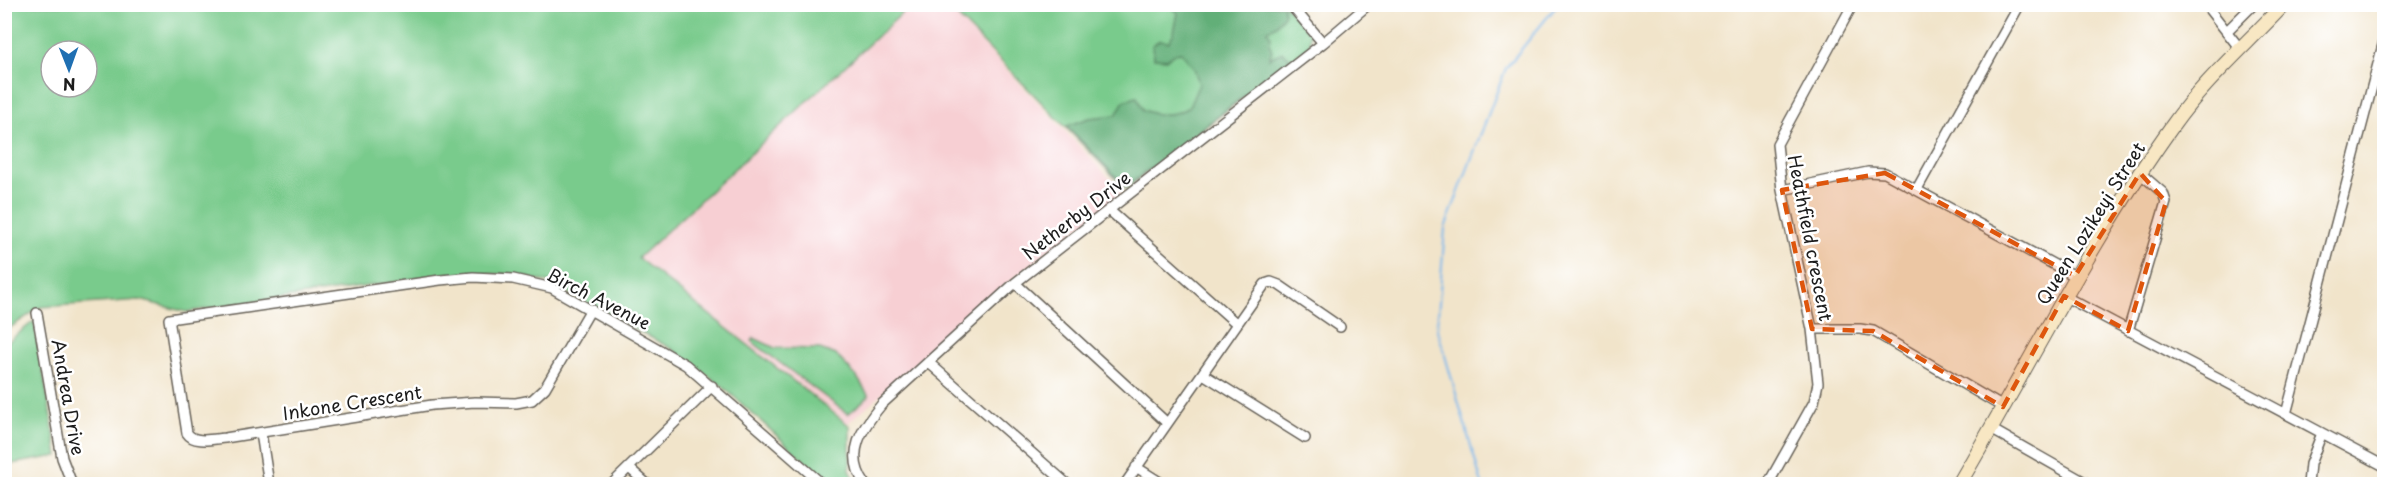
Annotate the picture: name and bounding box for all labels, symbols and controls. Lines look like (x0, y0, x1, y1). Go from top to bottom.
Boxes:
north arrow (39, 39, 99, 99)
text: N (63, 73, 76, 97)
street label: Queen Lozikeyi Street (2029, 136, 2151, 310)
street label: Heathfield crescent (1782, 153, 1840, 323)
street label: Netherby Drive (1016, 164, 1136, 266)
street label: Birch Avenue (542, 260, 656, 336)
street label: Andrea Drive (45, 337, 93, 457)
street label: Inkone Crescent (280, 378, 424, 426)

